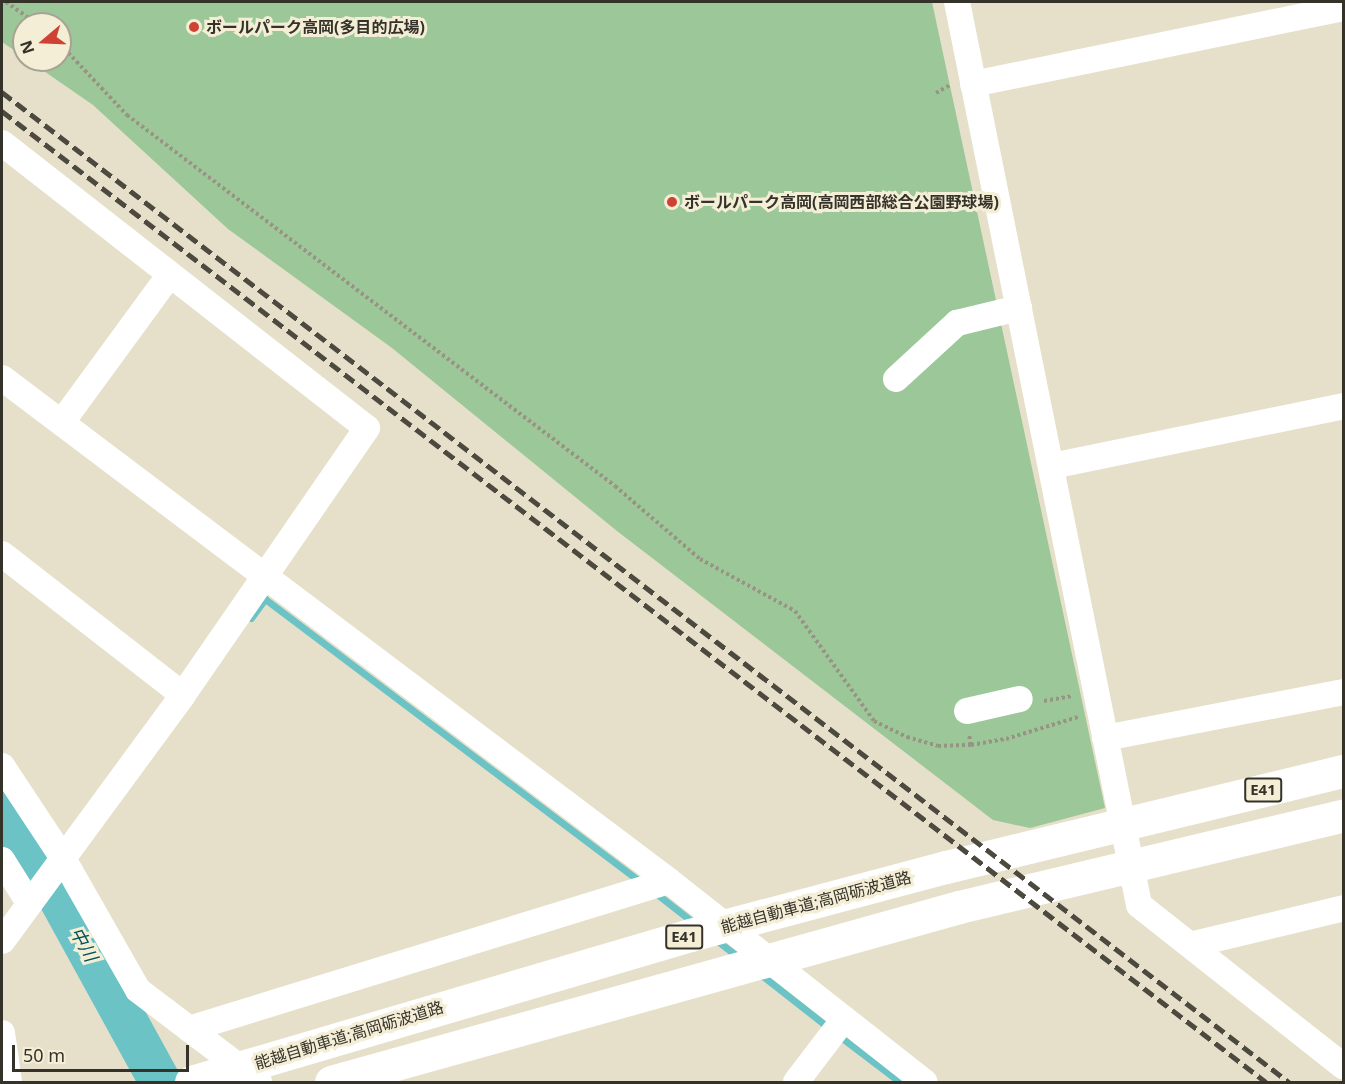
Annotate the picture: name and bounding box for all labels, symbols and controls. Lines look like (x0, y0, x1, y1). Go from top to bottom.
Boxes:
north arrow (12, 12, 72, 72)
place label: ボールパーク高岡(多目的広場) (206, 17, 425, 37)
marker: ボールパーク高岡(多目的広場) (187, 20, 201, 34)
text: N (14, 37, 39, 57)
place label: ボールパーク高岡(高岡西部総合公園野球場) (684, 192, 999, 212)
marker: ボールパーク高岡(高岡西部総合公園野球場) (665, 195, 679, 209)
road number: E41 (1244, 778, 1282, 802)
street label: 能越自動車道;高岡砺波道路 (719, 867, 913, 937)
water label: 中川 (66, 923, 102, 965)
road number: E41 (664, 925, 704, 949)
street label: 能越自動車道;高岡砺波道路 (252, 997, 446, 1073)
scale bar (15, 1033, 192, 1071)
text: 50 m (23, 1043, 65, 1067)

